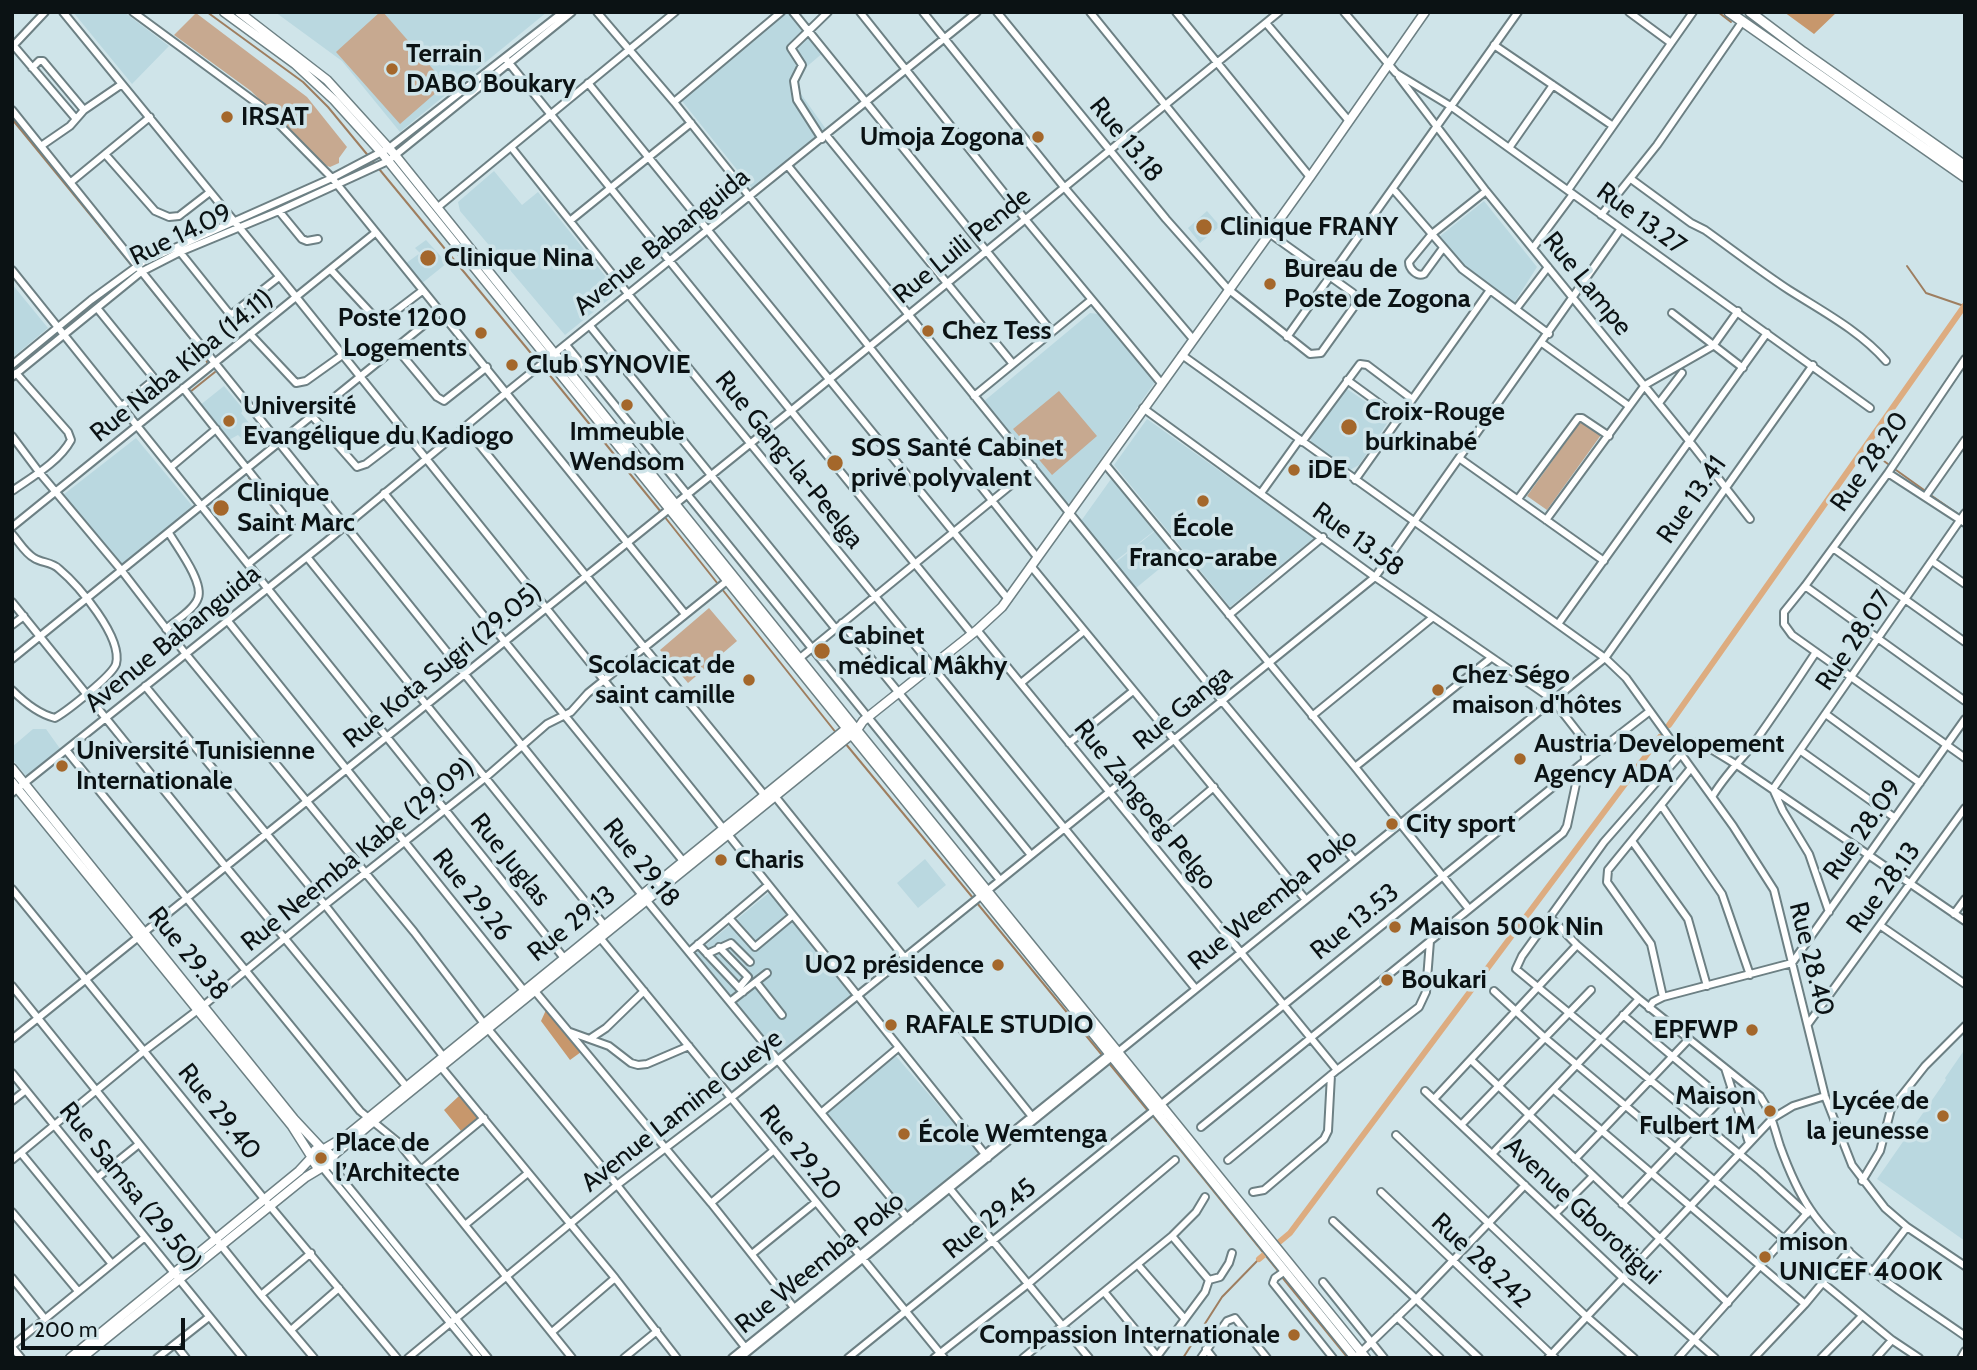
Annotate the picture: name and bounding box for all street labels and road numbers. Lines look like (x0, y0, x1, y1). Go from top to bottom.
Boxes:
street label: Rue 13.18 (1082, 91, 1170, 189)
street label: Avenue Babanguida (568, 162, 756, 322)
street label: Rue 13.27 (1590, 176, 1692, 262)
street label: Rue Luili Pende (887, 181, 1037, 311)
street label: Rue 14.09 (125, 197, 237, 273)
street label: Rue Lampe (1536, 226, 1638, 342)
street label: Rue Naba Kiba (14.11) (84, 283, 280, 449)
street label: Rue Gang-la-Peelga (708, 365, 870, 555)
street label: Rue 28.20 (1824, 406, 1916, 518)
street label: Rue 13.41 (1651, 450, 1733, 550)
street label: Rue 13.58 (1306, 496, 1410, 584)
street label: Avenue Babanguida (79, 559, 267, 719)
street label: Rue Kota Sugri (29.05) (338, 577, 548, 755)
street label: Rue 28.07 (1809, 585, 1899, 697)
street label: Rue Ganga (1127, 659, 1239, 757)
street label: Rue Zangoeg Pelgo (1067, 714, 1223, 896)
street label: Rue Neemba Kabe (29.09) (235, 751, 481, 959)
street label: Rue 28.09 (1817, 774, 1909, 886)
street label: Rue Juglas (463, 807, 557, 913)
street label: Rue 29.18 (596, 812, 686, 914)
street label: Rue Weemba Poko (1182, 822, 1364, 978)
street label: Rue 28.13 (1840, 836, 1928, 940)
street label: Rue 29.26 (425, 843, 519, 947)
street label: Rue 13.53 (1305, 877, 1405, 967)
street label: Rue 29.13 (522, 879, 622, 969)
street label: Rue 28.40 (1782, 899, 1840, 1019)
street label: Rue 29.38 (141, 901, 235, 1007)
street label: Avenue Lamine Gueye (575, 1023, 789, 1199)
street label: Rue 29.40 (171, 1058, 267, 1166)
street label: Rue Samsa (29.50) (52, 1096, 208, 1278)
street label: Rue 29.20 (752, 1099, 848, 1207)
street label: Avenue Gborotigui (1497, 1130, 1667, 1292)
street label: Rue 29.45 (937, 1172, 1043, 1266)
street label: Rue Weemba Poko (729, 1185, 911, 1341)
street label: Rue 28.242 (1425, 1207, 1537, 1315)

